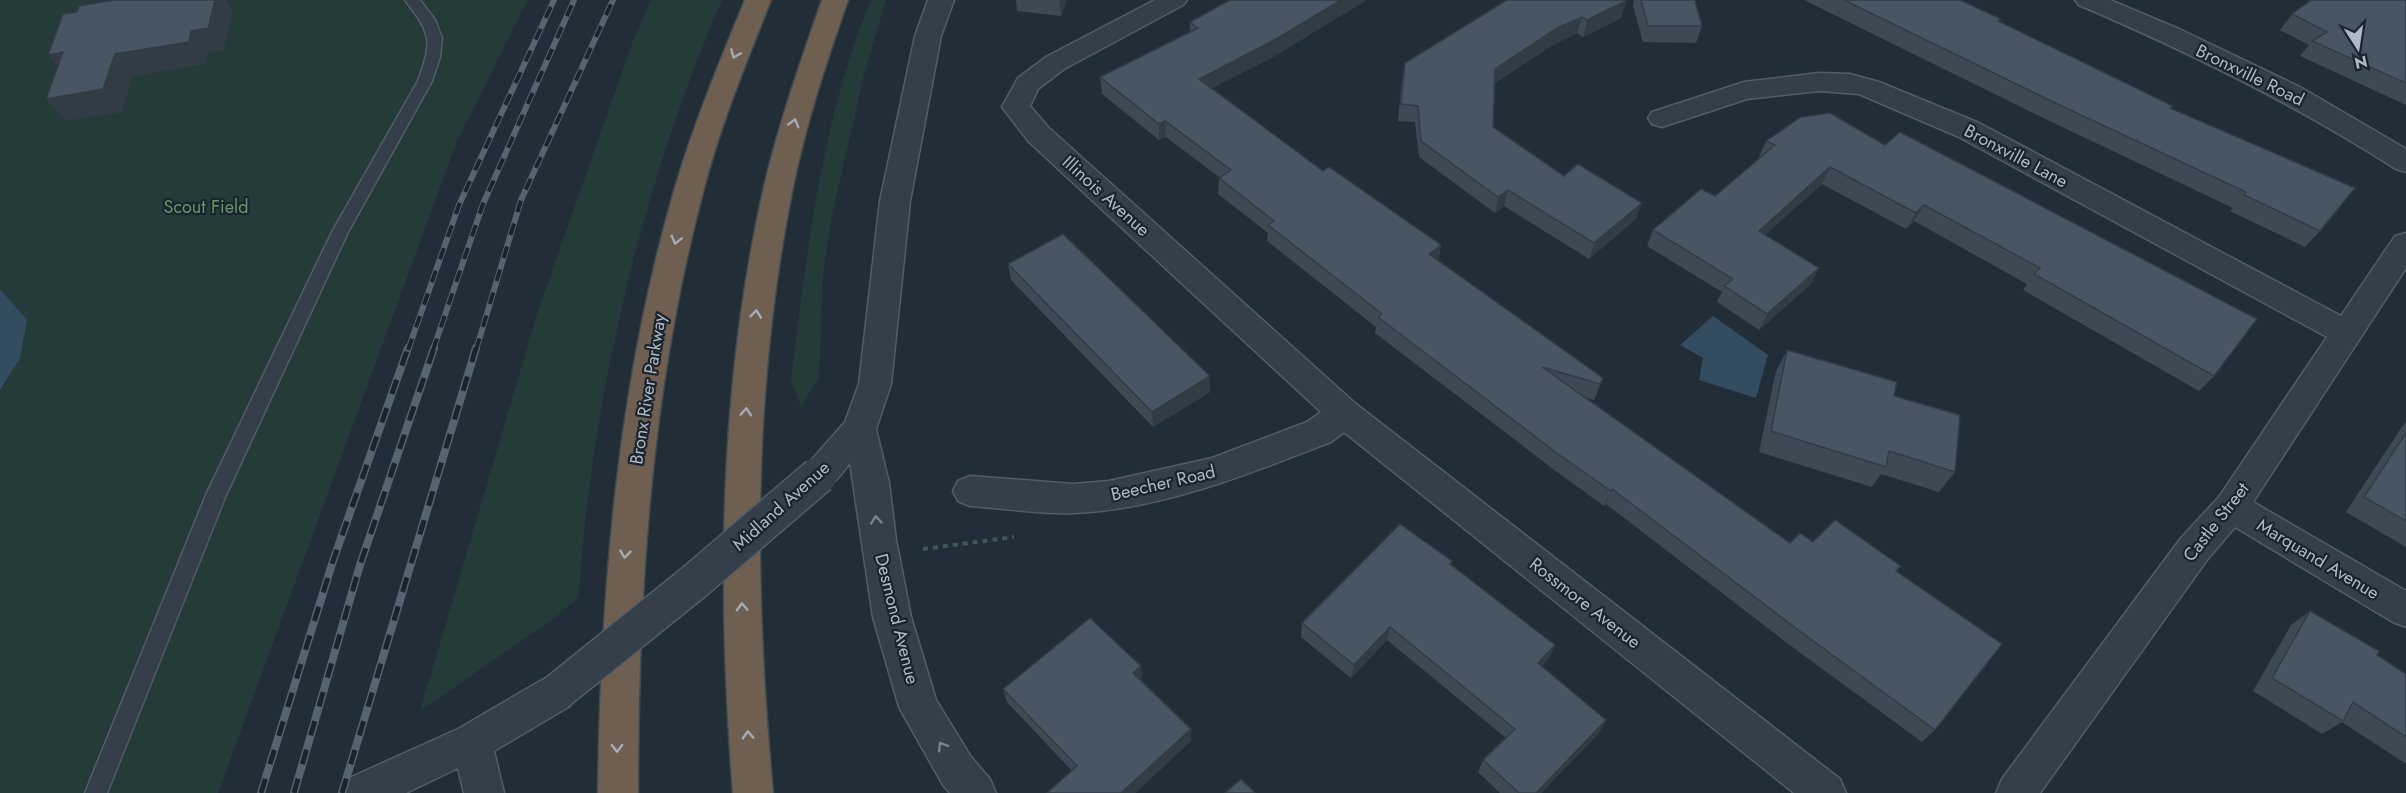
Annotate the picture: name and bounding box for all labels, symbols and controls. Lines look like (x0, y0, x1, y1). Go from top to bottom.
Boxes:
north arrow (2328, 18, 2388, 78)
street label: Bronxville Road (2192, 38, 2308, 112)
one-way arrow (730, 48, 742, 59)
text: N (2352, 50, 2370, 75)
one-way arrow (787, 118, 799, 129)
street label: Bronxville Lane (1960, 118, 2072, 194)
street label: Illinois Avenue (1056, 150, 1156, 242)
park label: Scout Field (164, 194, 248, 220)
one-way arrow (670, 234, 683, 244)
one-way arrow (749, 310, 761, 319)
street label: Bronx River Parkway (623, 312, 673, 466)
one-way arrow (740, 408, 753, 417)
street label: Midland Avenue (726, 455, 836, 557)
street label: Beecher Road (1108, 458, 1218, 508)
street label: Castle Street (2177, 476, 2256, 567)
street label: Marquand Avenue (2252, 512, 2384, 606)
one-way arrow (870, 516, 883, 525)
one-way arrow (619, 549, 632, 558)
street label: Desmond Avenue (868, 551, 926, 687)
street label: Rossmore Avenue (1524, 551, 1646, 655)
one-way arrow (736, 602, 749, 611)
one-way arrow (741, 730, 754, 739)
one-way arrow (938, 742, 950, 752)
one-way arrow (611, 744, 623, 753)

